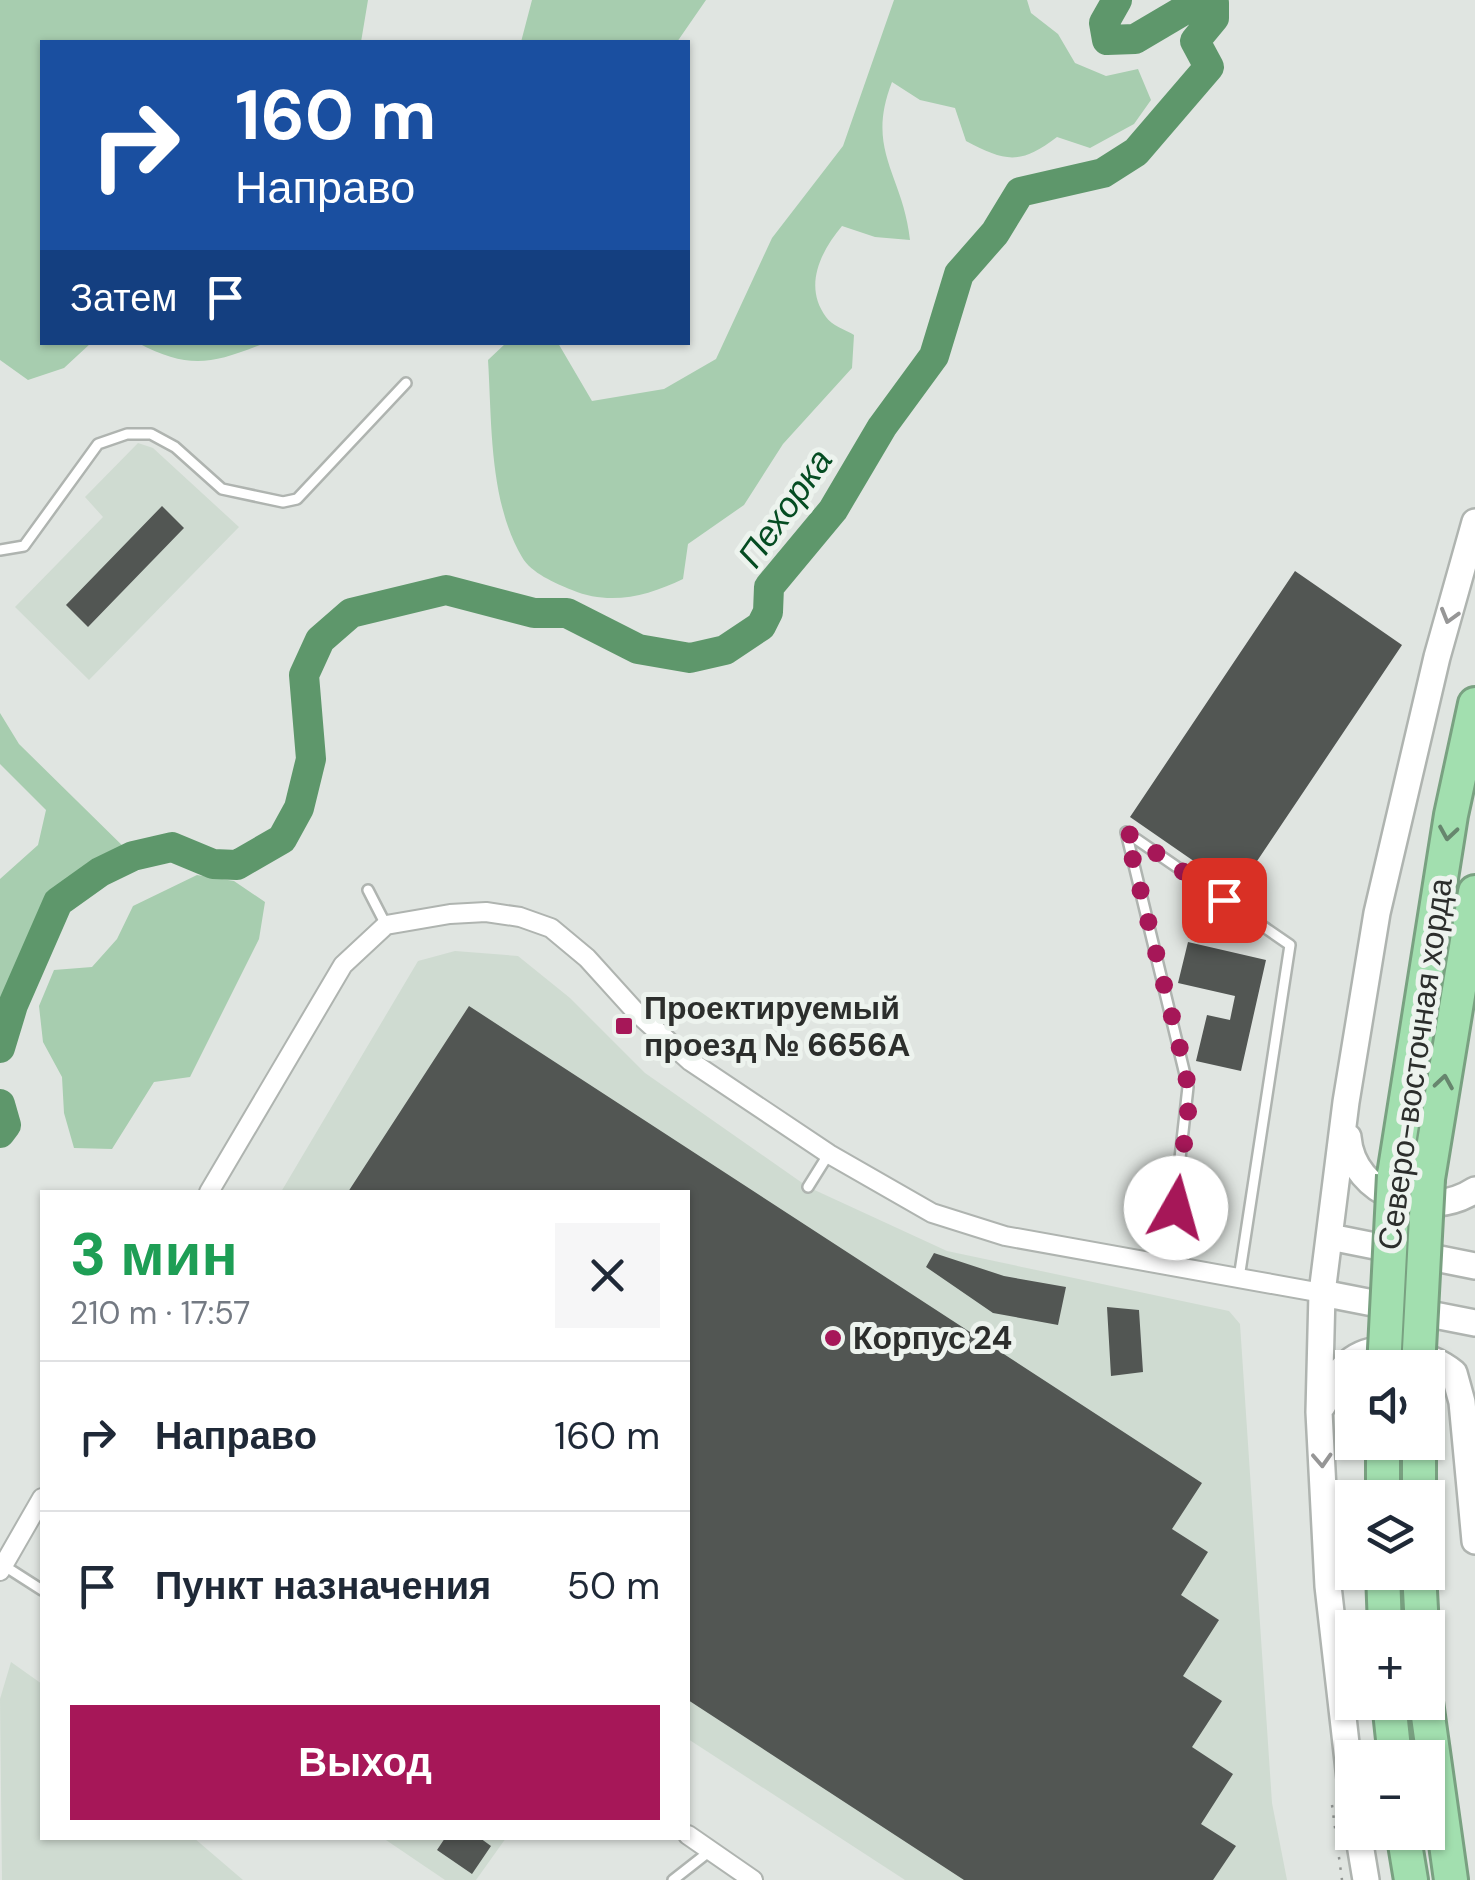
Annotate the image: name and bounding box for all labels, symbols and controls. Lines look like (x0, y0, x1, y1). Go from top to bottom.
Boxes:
text: 160 m (235, 70, 436, 161)
icon: right (70, 80, 200, 210)
text: Направо (235, 158, 415, 217)
icon: arrive (198, 270, 253, 325)
text: Затем (70, 273, 178, 323)
water label: Пехорка (727, 439, 843, 577)
one-way arrow (1440, 607, 1461, 624)
one-way arrow (1438, 825, 1459, 842)
pin (1182, 858, 1267, 943)
icon: arrive (1197, 873, 1252, 928)
street label: Северо-восточная хорда (1368, 875, 1462, 1253)
place label: Проектируемый проезд № 6656А (644, 987, 910, 1066)
marker: Проектируемый проезд № 6656А (613, 1015, 635, 1037)
one-way arrow (1433, 1074, 1454, 1091)
position arrow (1124, 1156, 1228, 1260)
text: 3 мин (70, 1215, 238, 1294)
button: close (555, 1223, 660, 1328)
text: 210 m · 17:57 (70, 1292, 250, 1334)
place label: Корпус 24 (853, 1317, 1012, 1359)
marker: Корпус 24 (822, 1327, 844, 1349)
map controls (1335, 1350, 1445, 1850)
button: sound (1335, 1350, 1445, 1460)
icon: right (70, 1409, 125, 1464)
text: Направо (155, 1411, 317, 1461)
text: 160 m (554, 1411, 660, 1461)
one-way arrow (1311, 1453, 1332, 1469)
button: layers (1335, 1480, 1445, 1590)
icon: arrive (70, 1559, 125, 1614)
text: Пункт назначения (155, 1561, 491, 1611)
text: 50 m (567, 1561, 660, 1611)
button: + (1335, 1610, 1445, 1720)
button: Выход (70, 1705, 660, 1820)
button: − (1335, 1740, 1445, 1850)

